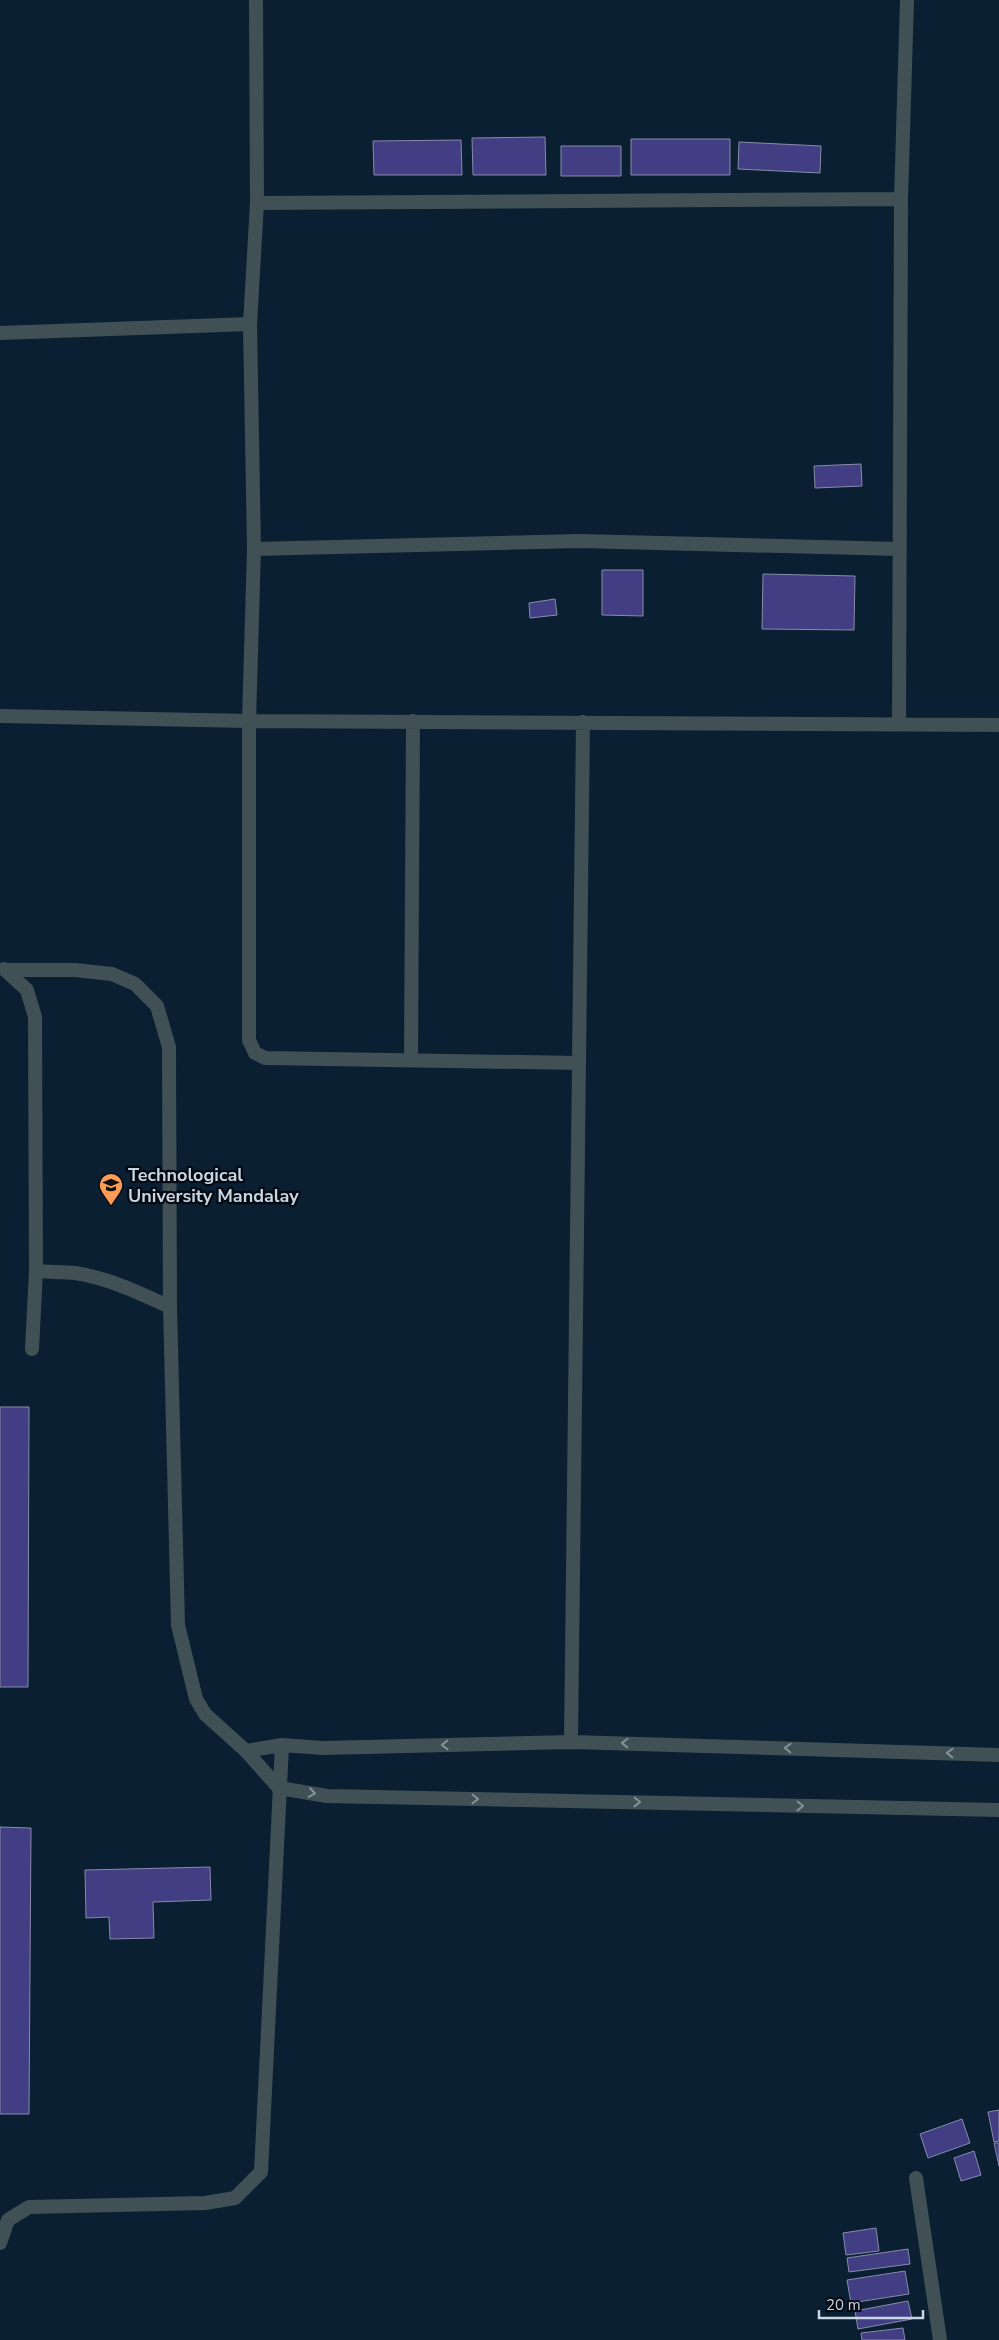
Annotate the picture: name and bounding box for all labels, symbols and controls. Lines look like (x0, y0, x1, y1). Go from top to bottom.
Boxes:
place label: Technological University Mandalay (128, 1163, 299, 1208)
school or university icon: Technological University Mandalay (98, 1172, 124, 1206)
one-way arrow (621, 1738, 629, 1749)
one-way arrow (441, 1740, 449, 1750)
one-way arrow (784, 1743, 792, 1753)
one-way arrow (946, 1748, 954, 1758)
one-way arrow (308, 1788, 317, 1798)
one-way arrow (471, 1794, 479, 1804)
one-way arrow (634, 1797, 641, 1807)
one-way arrow (796, 1801, 804, 1811)
scale bar (819, 2288, 923, 2320)
text: 20 m (826, 2295, 861, 2315)

